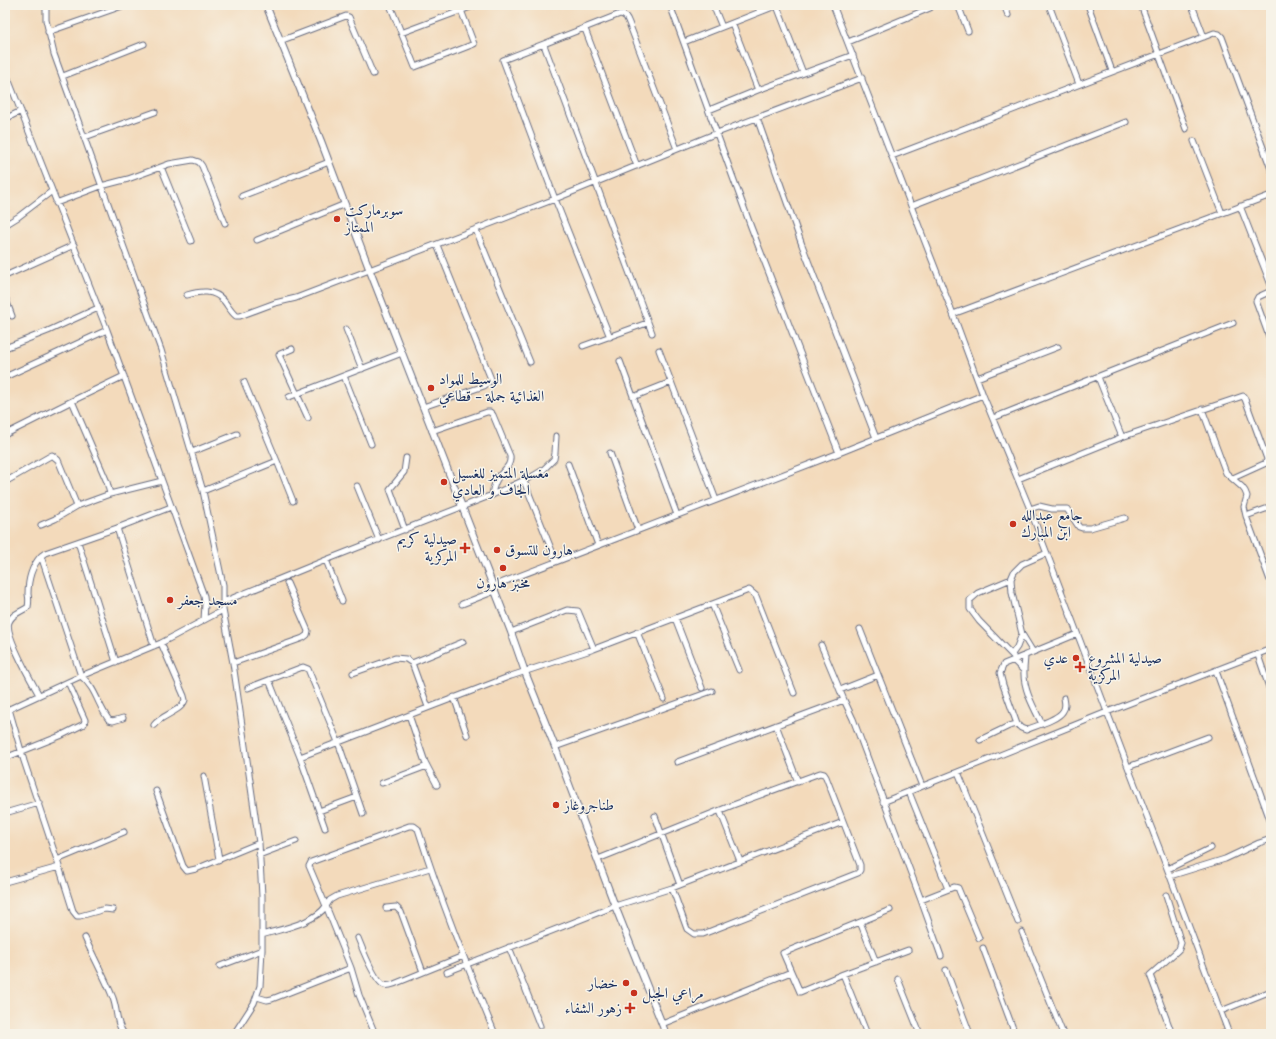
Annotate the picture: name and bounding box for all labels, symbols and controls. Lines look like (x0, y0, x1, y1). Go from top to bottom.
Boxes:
place label: سوبرماركت الممتاز (343, 200, 403, 237)
marker: سوبرماركت الممتاز (332, 214, 342, 224)
place label: الوسيط للمواد الغذائية جملة - قطاعي (439, 369, 544, 408)
marker: الوسيط للمواد الغذائية جملة - قطاعي (426, 383, 436, 393)
place label: مغسلة المتميز للغسيل الجاف و العادي (452, 463, 549, 502)
marker: مغسلة المتميز للغسيل الجاف و العادي (439, 477, 449, 487)
place label: جامع عبدالله ابن المبارك (1021, 505, 1083, 542)
marker: جامع عبدالله ابن المبارك (1008, 519, 1018, 529)
place label: صيدلية كريم المركزية (397, 529, 457, 566)
place label: هارون للتسوق (505, 540, 573, 560)
marker: صيدلية كريم المركزية (460, 543, 470, 553)
marker: هارون للتسوق (492, 545, 502, 555)
marker: مخبز هارون (498, 563, 508, 573)
place label: مخبز هارون (476, 573, 530, 593)
place label: مسجد جعفر (176, 590, 238, 610)
marker: مسجد جعفر (165, 595, 175, 605)
place label: عدي (1044, 648, 1068, 670)
place label: صيدلية المشروع المركزية (1088, 648, 1162, 685)
marker: عدي (1071, 653, 1081, 663)
marker: صيدلية المشروع المركزية (1075, 662, 1085, 672)
place label: طناجروغاز (562, 795, 614, 815)
marker: طناجروغاز (551, 800, 561, 810)
place label: خضار (586, 973, 618, 993)
marker: خضار (621, 978, 631, 988)
place label: مراعي الجبل (642, 983, 704, 1005)
marker: مراعي الجبل (629, 988, 639, 998)
place label: زهور الشفاء (565, 998, 622, 1018)
marker: زهور الشفاء (625, 1003, 635, 1013)

